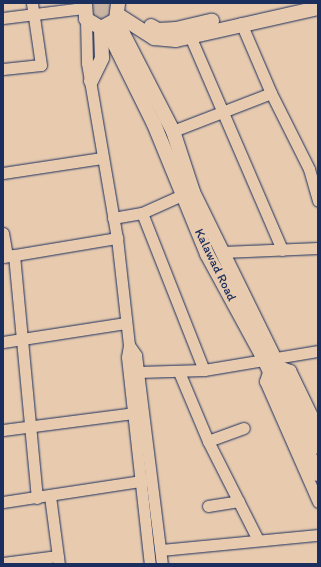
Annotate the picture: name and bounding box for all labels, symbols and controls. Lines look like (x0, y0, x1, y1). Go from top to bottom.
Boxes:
street label: Kalawad Road (191, 226, 239, 304)

